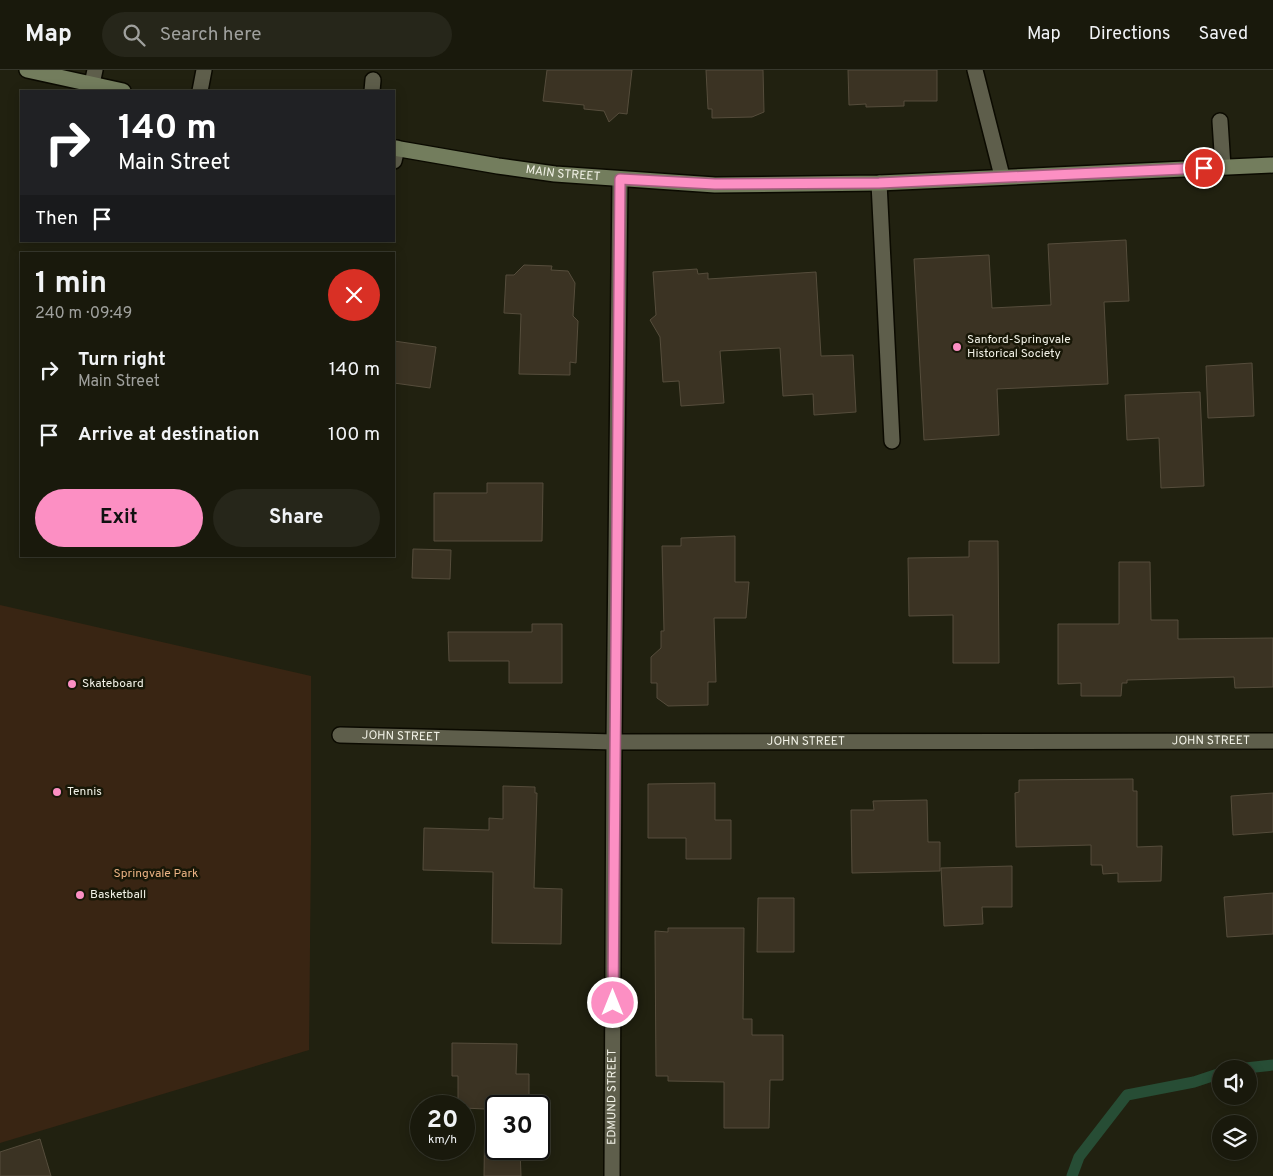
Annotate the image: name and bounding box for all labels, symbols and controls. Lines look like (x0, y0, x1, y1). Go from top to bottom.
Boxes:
search box (102, 12, 452, 57)
text: Map (25, 20, 72, 50)
icon: search (120, 21, 148, 49)
text: Search here (160, 23, 261, 47)
text: Map (1027, 23, 1061, 46)
text: Directions (1089, 23, 1171, 46)
text: Saved (1199, 23, 1248, 46)
text: 140 m (118, 107, 217, 151)
icon: right (35, 110, 100, 175)
pin (1183, 147, 1225, 189)
text: Main Street (118, 150, 230, 177)
icon: arrive (1190, 154, 1218, 182)
street label: MAIN STREET (524, 162, 601, 185)
icon: arrive (88, 205, 116, 233)
text: Then (35, 207, 78, 231)
text: 1 min (35, 266, 107, 303)
button: close (328, 269, 380, 321)
text: 240 m · 09:49 (35, 304, 132, 324)
place label: Sanford-Springvale Historical Society (967, 332, 1071, 362)
marker: Sanford-Springvale Historical Society (951, 341, 963, 353)
text: Turn right (78, 348, 166, 372)
icon: right (35, 356, 63, 384)
text: 140 m (329, 358, 380, 382)
text: Main Street (78, 372, 160, 392)
icon: arrive (35, 421, 63, 449)
text: Arrive at destination (78, 423, 259, 447)
text: 100 m (328, 423, 380, 447)
button: Exit (35, 489, 203, 547)
button: Share (213, 489, 380, 547)
place label: Skateboard (82, 676, 144, 692)
marker: Skateboard (66, 678, 78, 690)
street label: JOHN STREET (362, 728, 440, 746)
street label: JOHN STREET (1172, 733, 1250, 749)
street label: JOHN STREET (767, 734, 845, 750)
place label: Tennis (67, 784, 102, 800)
marker: Tennis (51, 786, 63, 798)
park label: Springvale Park (114, 866, 198, 882)
place label: Basketball (90, 887, 146, 903)
marker: Basketball (74, 889, 86, 901)
position arrow (586, 976, 638, 1028)
street label: EDMUND STREET (604, 1049, 621, 1145)
map controls (1212, 1060, 1257, 1160)
button: sound (1212, 1060, 1257, 1105)
speed limit sign: 30 (485, 1095, 550, 1160)
text: 20 (427, 1105, 458, 1137)
button: layers (1212, 1115, 1257, 1160)
text: km/h (428, 1132, 457, 1148)

